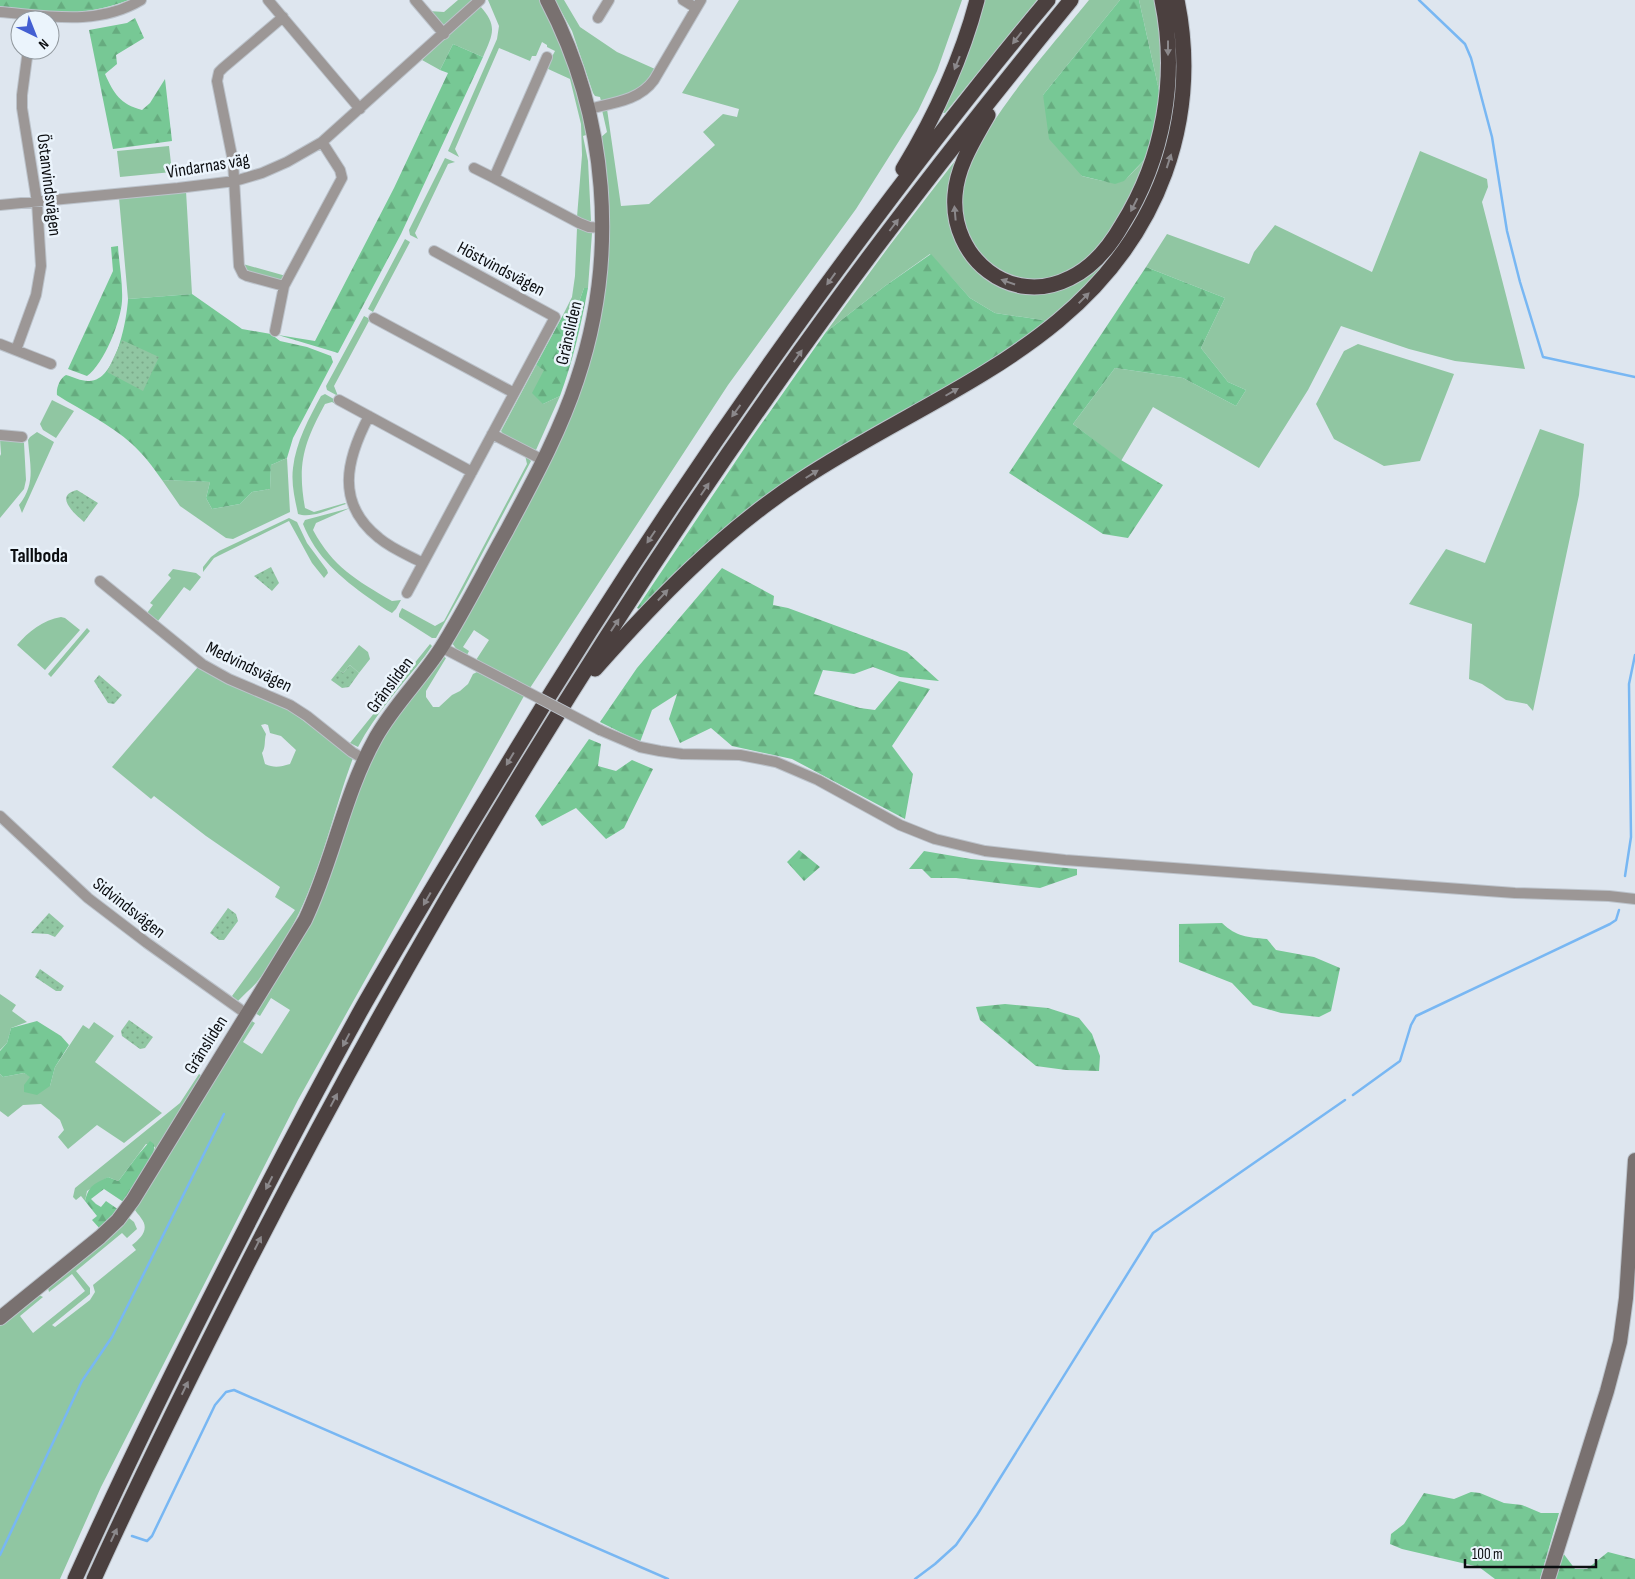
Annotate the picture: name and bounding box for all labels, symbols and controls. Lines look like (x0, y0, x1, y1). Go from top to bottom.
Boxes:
north arrow (10, 10, 60, 60)
one-way arrow (1012, 31, 1023, 44)
text: N (35, 35, 52, 53)
one-way arrow (1164, 40, 1172, 56)
one-way arrow (953, 56, 961, 71)
street label: Östanvindsvägen (32, 133, 66, 237)
street label: Vindarnas väg (165, 149, 251, 183)
one-way arrow (1165, 154, 1173, 169)
one-way arrow (1130, 198, 1138, 212)
one-way arrow (951, 205, 959, 221)
one-way arrow (889, 218, 899, 232)
street label: Höstvindsvägen (454, 237, 548, 301)
one-way arrow (826, 272, 836, 286)
one-way arrow (1001, 278, 1016, 285)
one-way arrow (1078, 292, 1090, 304)
street label: Gränsliden (552, 299, 586, 367)
one-way arrow (793, 349, 803, 363)
one-way arrow (946, 388, 959, 397)
one-way arrow (731, 404, 741, 418)
one-way arrow (805, 469, 818, 478)
one-way arrow (700, 483, 710, 496)
one-way arrow (646, 530, 656, 544)
district label: Tallboda (10, 544, 68, 568)
one-way arrow (657, 590, 669, 602)
one-way arrow (610, 618, 620, 631)
street label: Medvindsvägen (203, 637, 295, 697)
street label: Gränsliden (362, 653, 418, 717)
one-way arrow (506, 753, 515, 766)
street label: Sidvindsvägen (89, 873, 169, 943)
one-way arrow (422, 892, 431, 905)
street label: Gränsliden (180, 1012, 232, 1078)
one-way arrow (342, 1032, 350, 1047)
one-way arrow (330, 1092, 338, 1107)
one-way arrow (265, 1175, 273, 1190)
one-way arrow (254, 1236, 262, 1251)
one-way arrow (181, 1381, 189, 1395)
one-way arrow (111, 1528, 119, 1542)
scale bar (1465, 1536, 1596, 1568)
text: 100 m (1472, 1545, 1503, 1564)

